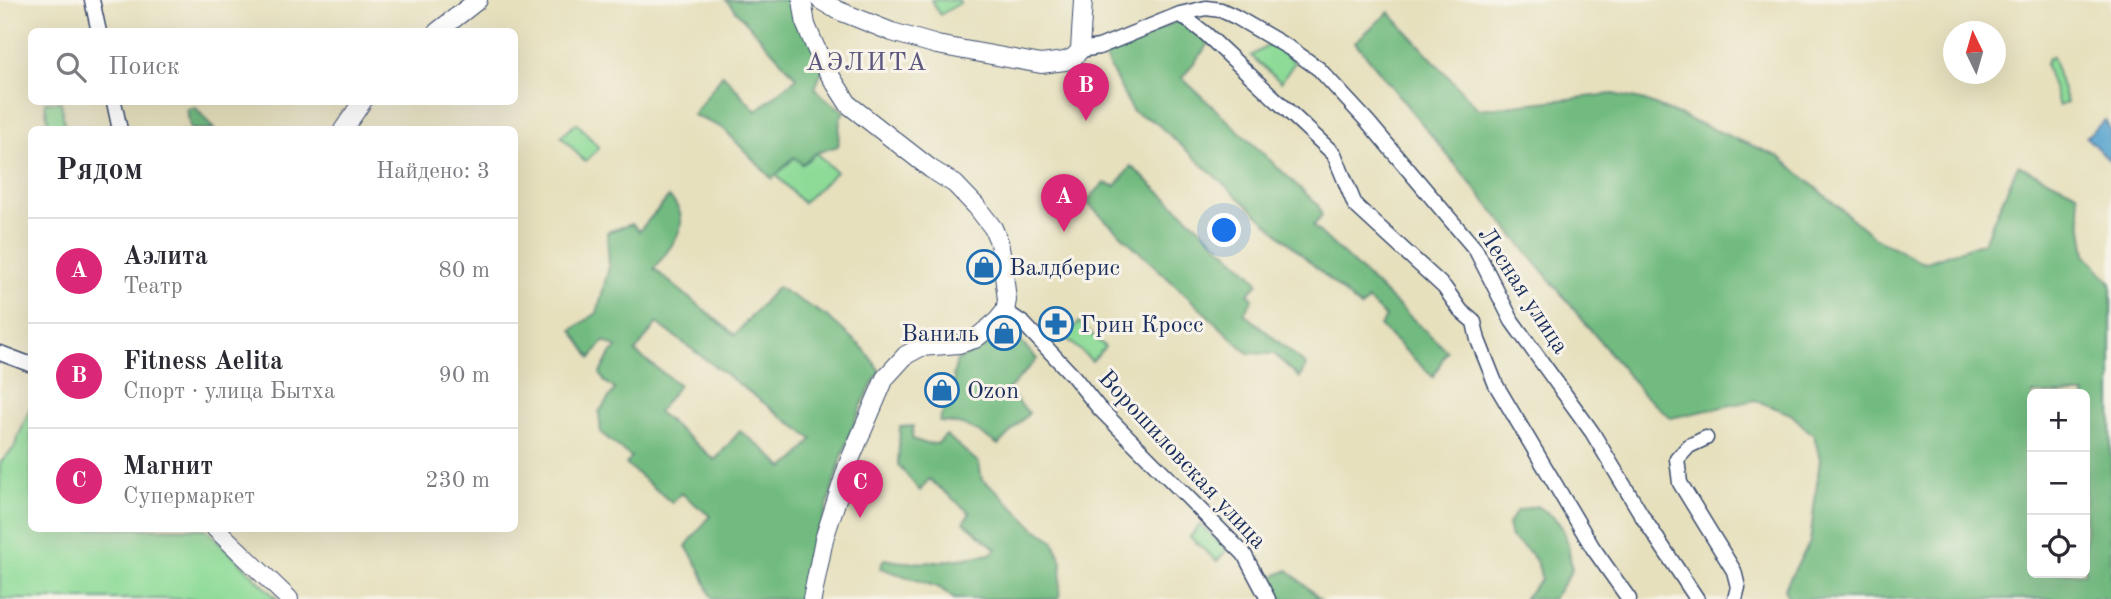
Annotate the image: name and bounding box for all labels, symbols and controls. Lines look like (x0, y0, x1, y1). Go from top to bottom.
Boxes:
north arrow (1943, 21, 2006, 84)
search box (28, 28, 518, 105)
icon: search (52, 48, 90, 86)
district label: АЭЛИТА (805, 50, 929, 76)
text: Поиск (108, 54, 180, 80)
pin: B (1063, 63, 1109, 121)
text: Рядом (56, 156, 143, 186)
text: Найдено: 3 (376, 160, 490, 183)
pin: A (1041, 174, 1087, 232)
your location (1207, 213, 1241, 247)
street label: Лесная улица (1473, 223, 1572, 359)
text: Аэлита (123, 244, 208, 270)
shop icon: Валдберис (965, 248, 1003, 286)
place label: Валдберис (1009, 257, 1120, 281)
text: A (70, 259, 88, 282)
text: 80 m (439, 259, 490, 282)
text: Театр (123, 275, 183, 298)
pharmacy icon: Грин Кросс (1037, 305, 1075, 343)
shop icon: Ваниль (985, 314, 1023, 352)
place label: Грин Кросс (1080, 314, 1204, 338)
place label: Ваниль (901, 323, 979, 347)
text: Fitness Aelita (123, 349, 283, 375)
text: B (71, 364, 87, 387)
text: 90 m (439, 364, 490, 387)
street label: Ворошиловская улица (1093, 366, 1270, 554)
shop icon: Ozon (923, 371, 961, 409)
text: Спорт · улица Бытха (123, 380, 335, 403)
place label: Ozon (967, 380, 1019, 404)
map controls (2027, 389, 2090, 578)
button: + (2027, 389, 2090, 452)
button: − (2027, 452, 2090, 515)
text: Магнит (123, 454, 213, 480)
pin: C (837, 460, 883, 518)
text: C (71, 469, 87, 492)
text: 230 m (425, 469, 490, 492)
text: Супермаркет (123, 485, 255, 508)
button: locate (2027, 515, 2090, 578)

